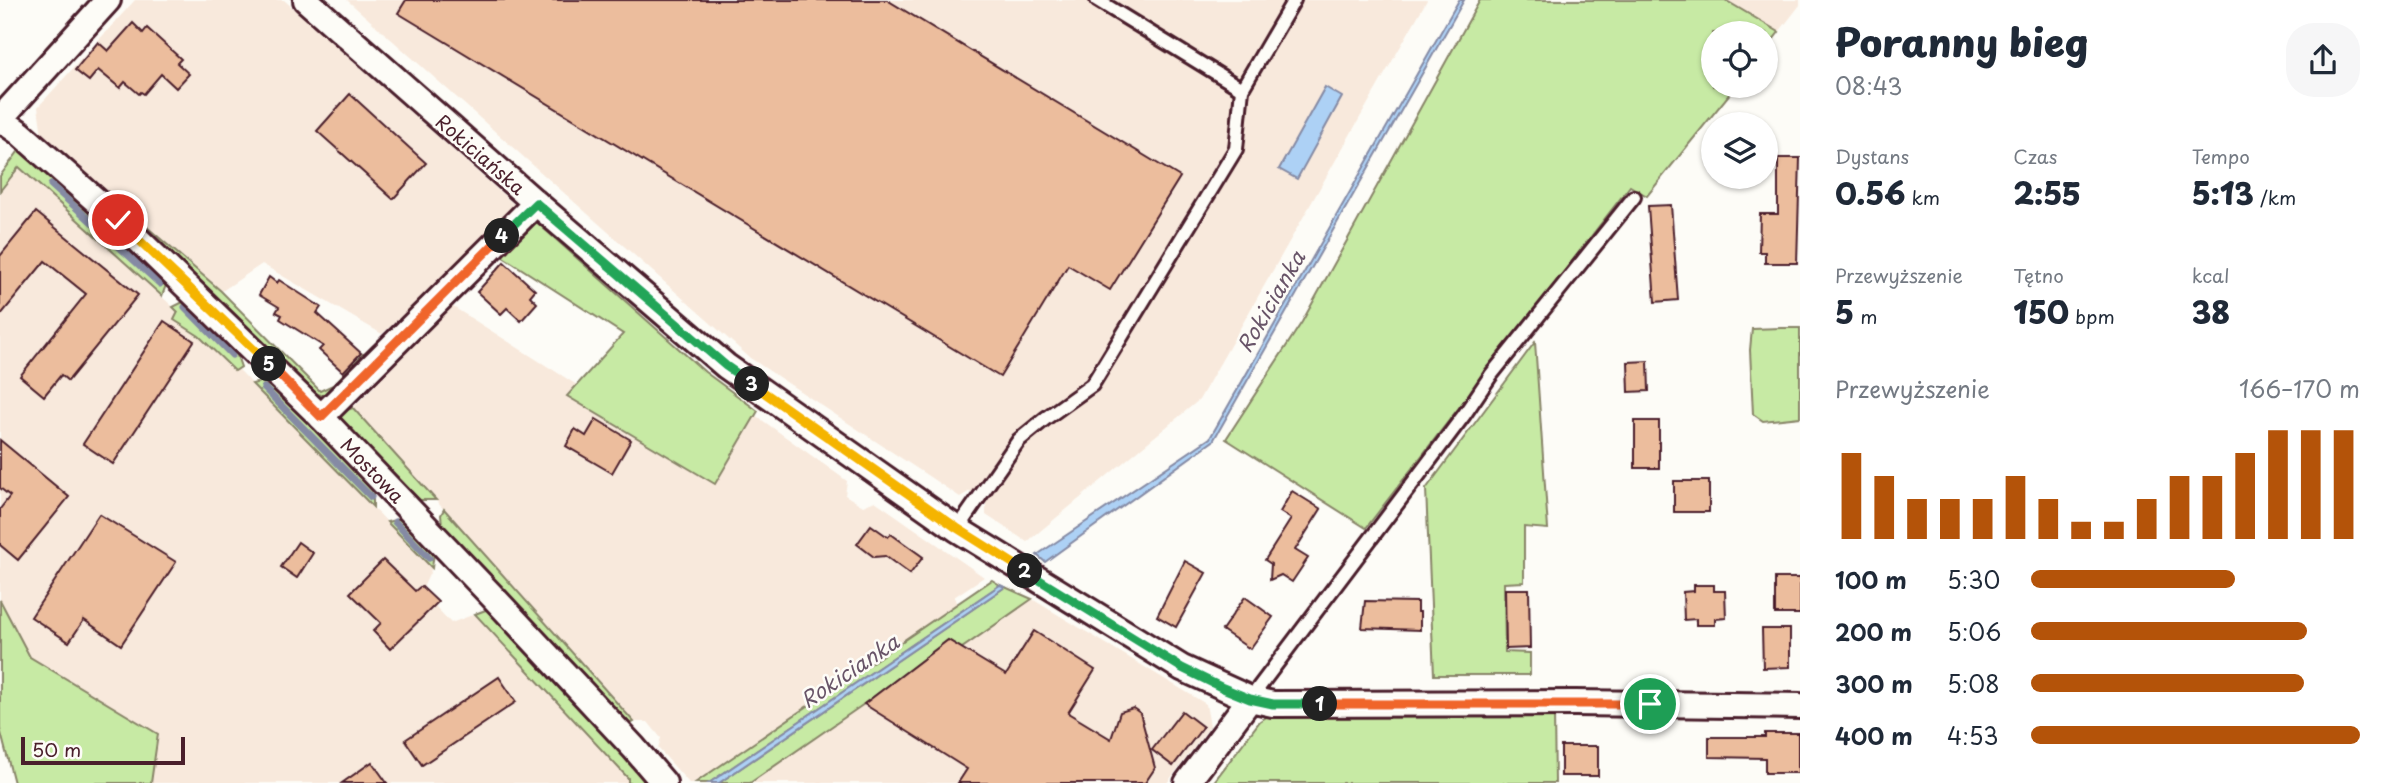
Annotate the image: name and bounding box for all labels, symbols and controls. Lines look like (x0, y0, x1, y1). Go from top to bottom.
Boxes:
text: Poranny bieg (1835, 13, 2088, 70)
map controls (1701, 21, 1778, 189)
button: locate (1701, 21, 1778, 98)
button: share (2286, 23, 2360, 97)
text: 08:43 (1835, 68, 1903, 103)
street label: Rokiciańska (430, 107, 532, 201)
button: layers (1701, 112, 1778, 189)
text: Dystans (1835, 142, 1909, 170)
text: Czas (2013, 142, 2057, 170)
text: Tempo (2192, 142, 2250, 170)
text: 0.56 (1835, 170, 1905, 215)
text: 2:55 (2013, 170, 2081, 215)
text: 5:13 (2192, 170, 2254, 215)
text: km (1905, 183, 1940, 211)
text: /km (2254, 183, 2296, 211)
pin (88, 190, 148, 250)
icon: check (99, 201, 137, 239)
pin: 4 (484, 218, 520, 254)
text: 4 (495, 221, 508, 249)
water label: Rokicianka (1228, 243, 1313, 358)
text: Przewyższenie (1835, 261, 1963, 289)
text: Tętno (2013, 261, 2064, 289)
text: kcal (2192, 261, 2230, 289)
text: 5 (1835, 289, 1854, 334)
text: 150 (2013, 289, 2069, 334)
text: 38 (2192, 289, 2230, 334)
text: m (1854, 302, 1878, 330)
text: bpm (2069, 302, 2115, 330)
pin: 5 (252, 346, 286, 382)
text: 5 (262, 349, 275, 377)
pin: 3 (734, 366, 770, 402)
text: 3 (745, 369, 758, 397)
text: Przewyższenie (1835, 371, 1990, 406)
text: 166–170 m (2239, 371, 2360, 406)
street label: Mostowa (335, 431, 411, 509)
pin: 2 (1007, 554, 1042, 588)
text: 2 (1018, 556, 1031, 584)
text: 100 m (1835, 562, 1907, 597)
text: 5:30 (1947, 562, 2000, 597)
text: 200 m (1835, 614, 1912, 649)
text: 5:06 (1947, 614, 2001, 649)
water label: Rokicianka (793, 625, 906, 715)
text: 300 m (1835, 666, 1913, 701)
text: 5:08 (1947, 666, 2000, 701)
pin (1620, 674, 1680, 734)
icon: arrive (1631, 685, 1669, 723)
pin: 1 (1302, 686, 1338, 722)
text: 1 (1315, 689, 1324, 717)
text: 400 m (1835, 718, 1913, 753)
text: 4:53 (1947, 718, 1998, 753)
scale bar (21, 734, 186, 766)
text: 50 m (32, 735, 81, 763)

